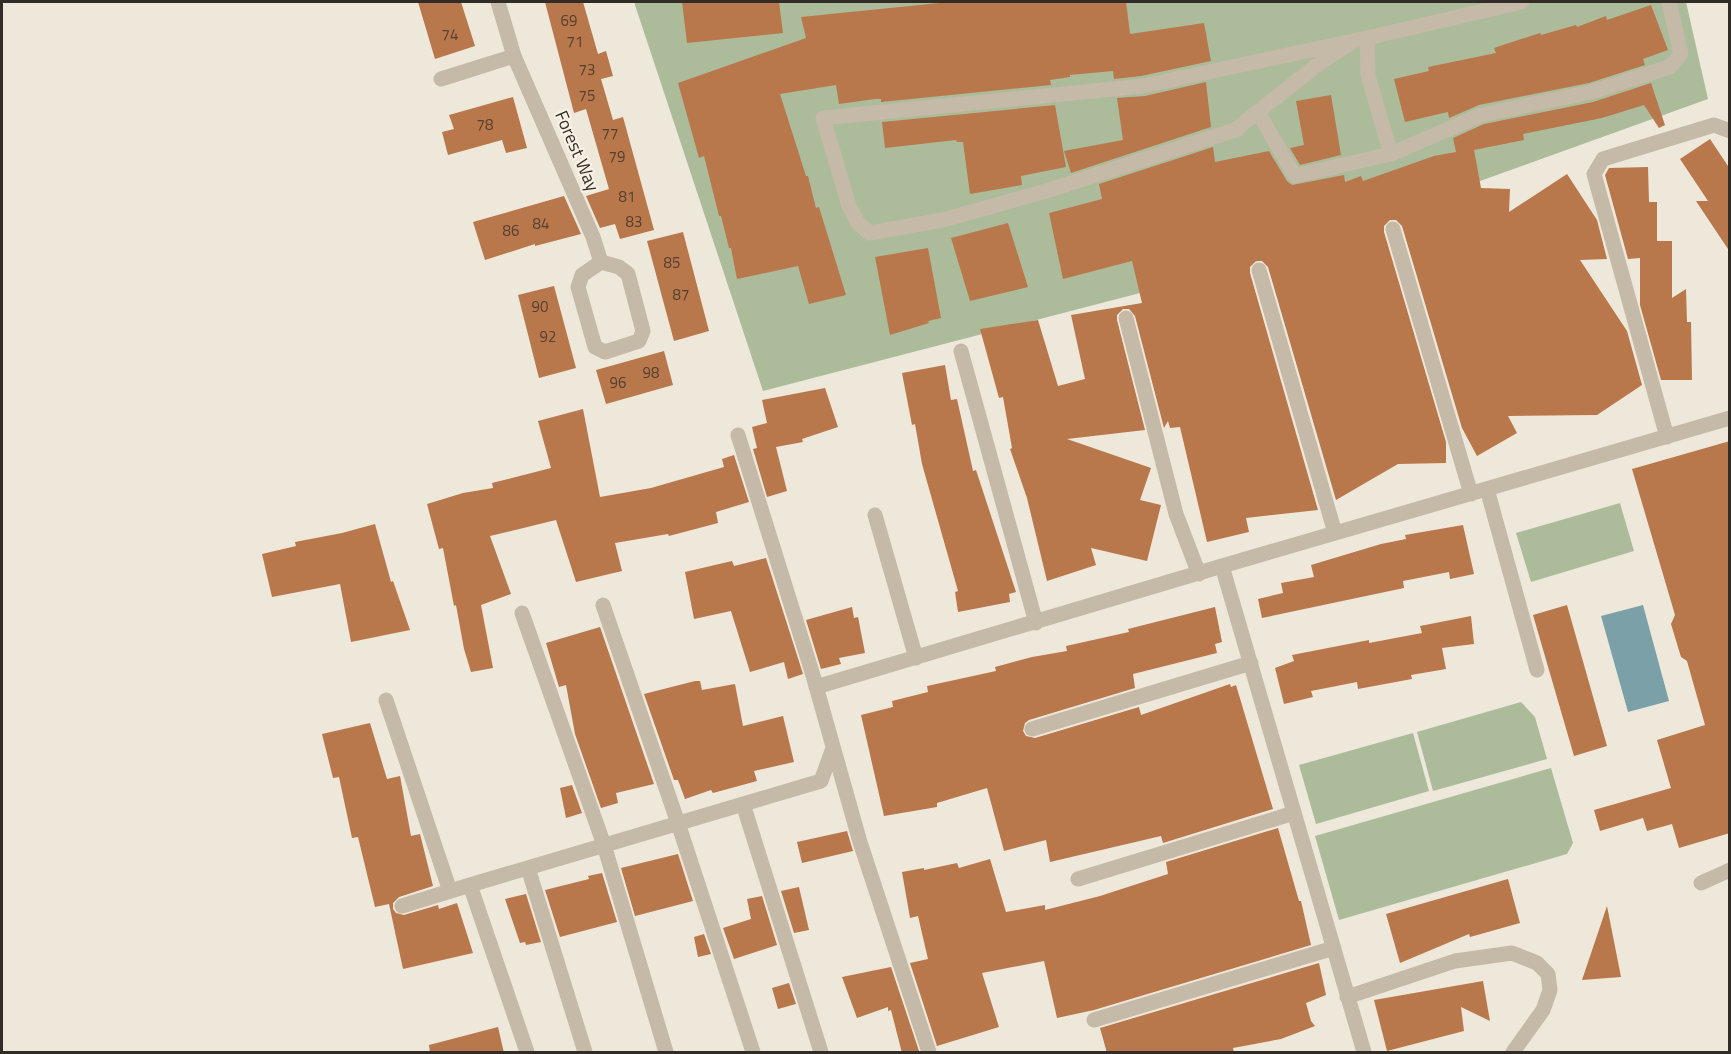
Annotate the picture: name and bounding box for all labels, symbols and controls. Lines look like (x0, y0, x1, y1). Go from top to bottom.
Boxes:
house number: 69 (561, 9, 577, 32)
house number: 74 (442, 23, 458, 46)
house number: 71 (567, 30, 583, 53)
house number: 73 (579, 58, 595, 81)
house number: 75 (579, 84, 595, 107)
street label: Forest Way (548, 106, 607, 196)
house number: 78 (477, 113, 493, 136)
house number: 77 (602, 122, 618, 145)
house number: 79 (609, 145, 625, 168)
house number: 81 (619, 185, 635, 208)
house number: 83 (626, 210, 642, 233)
house number: 84 (533, 212, 549, 235)
house number: 86 (503, 219, 519, 242)
house number: 85 (664, 251, 680, 274)
house number: 87 (673, 283, 689, 306)
house number: 90 (532, 295, 548, 318)
house number: 92 (540, 325, 556, 348)
house number: 98 (643, 361, 659, 384)
house number: 96 (610, 371, 626, 394)

